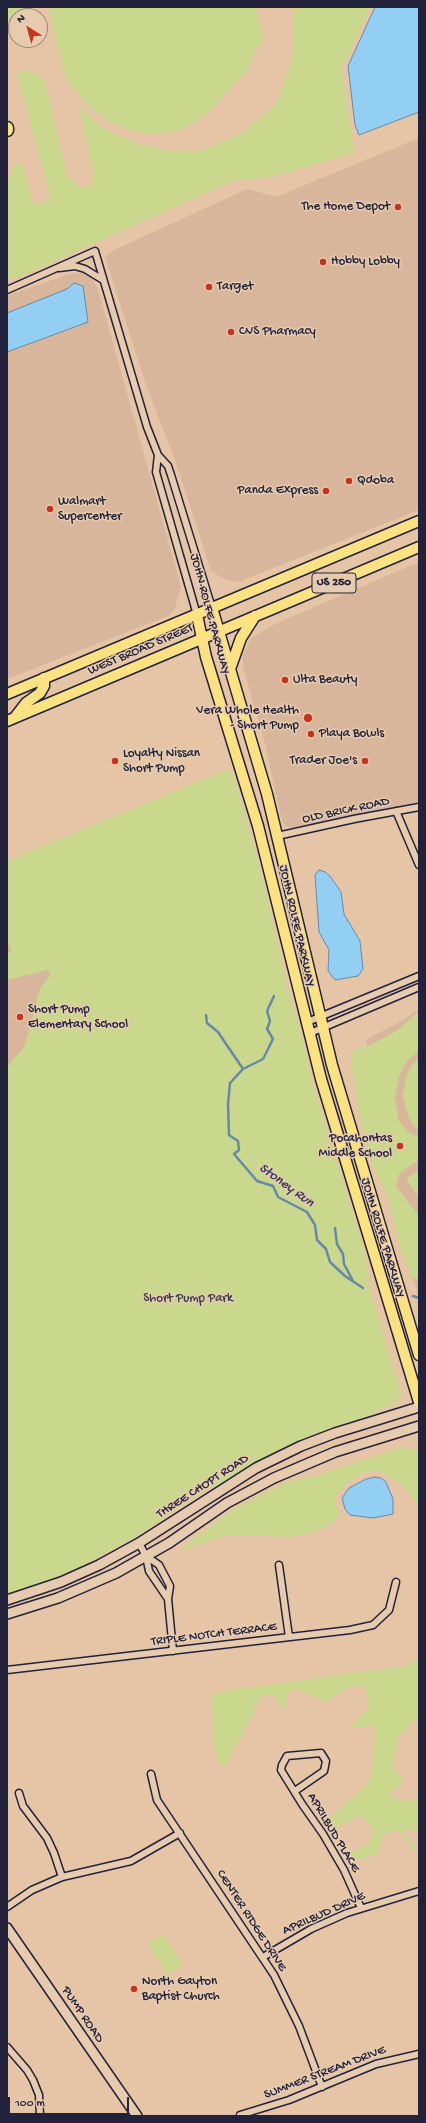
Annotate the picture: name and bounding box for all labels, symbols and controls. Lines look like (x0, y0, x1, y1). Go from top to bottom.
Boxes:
north arrow (8, 8, 48, 48)
text: N (15, 12, 28, 26)
place label: The Home Depot (301, 199, 390, 215)
marker: The Home Depot (393, 202, 403, 212)
place label: Hobby Lobby (331, 254, 400, 270)
marker: Hobby Lobby (318, 257, 328, 267)
place label: Target (217, 279, 253, 295)
marker: Target (204, 282, 214, 292)
place label: CVS Pharmacy (239, 324, 316, 340)
marker: CVS Pharmacy (226, 327, 236, 337)
place label: Qdoba (357, 473, 394, 489)
marker: Qdoba (344, 476, 354, 486)
place label: Panda Express (237, 483, 318, 499)
marker: Panda Express (321, 486, 331, 496)
place label: Walmart Supercenter (58, 494, 122, 525)
marker: Walmart Supercenter (45, 504, 55, 514)
street label: JOHN ROLFE PARKWAY (185, 552, 233, 676)
road number: US 250 (312, 573, 356, 593)
street label: WEST BROAD STREET (86, 621, 196, 679)
place label: Ulta Beauty (293, 672, 357, 688)
marker: Ulta Beauty (280, 675, 290, 685)
place label: Vera Whole Health - Short Pump (196, 703, 299, 734)
marker: Vera Whole Health - Short Pump (302, 712, 314, 724)
place label: Playa Bowls (319, 726, 384, 742)
marker: Playa Bowls (306, 729, 316, 739)
place label: Loyalty Nissan Short Pump (123, 746, 200, 777)
place label: Trader Joe's (290, 753, 357, 769)
marker: Loyalty Nissan Short Pump (110, 756, 120, 766)
marker: Trader Joe's (360, 756, 370, 766)
street label: OLD BRICK ROAD (301, 794, 391, 828)
street label: JOHN ROLFE PARKWAY (274, 864, 318, 988)
place label: Short Pump Elementary School (28, 1002, 128, 1033)
marker: Short Pump Elementary School (15, 1012, 25, 1022)
place label: Pocahontas Middle School (318, 1131, 392, 1162)
marker: Pocahontas Middle School (395, 1141, 405, 1151)
water label: Stoney Run (255, 1160, 317, 1212)
street label: JOHN ROLFE PARKWAY (356, 1176, 408, 1300)
park label: Short Pump Park (143, 1291, 233, 1307)
street label: THREE CHOPT ROAD (154, 1451, 252, 1523)
street label: TRIPLE NOTCH TERRACE (150, 1620, 278, 1650)
street label: APRILBUD PLACE (303, 1790, 363, 1876)
street label: CENTER RIDGE DRIVE (212, 1867, 290, 1975)
street label: APRILBUD DRIVE (280, 1889, 368, 1939)
place label: North Gayton Baptist Church (142, 1974, 220, 2005)
street label: PUMP ROAD (57, 1984, 107, 2046)
marker: North Gayton Baptist Church (129, 1984, 139, 1994)
street label: SUMMER STREAM DRIVE (262, 2043, 388, 2103)
scale bar (10, 2089, 131, 2115)
text: 100 m (15, 2097, 45, 2111)

